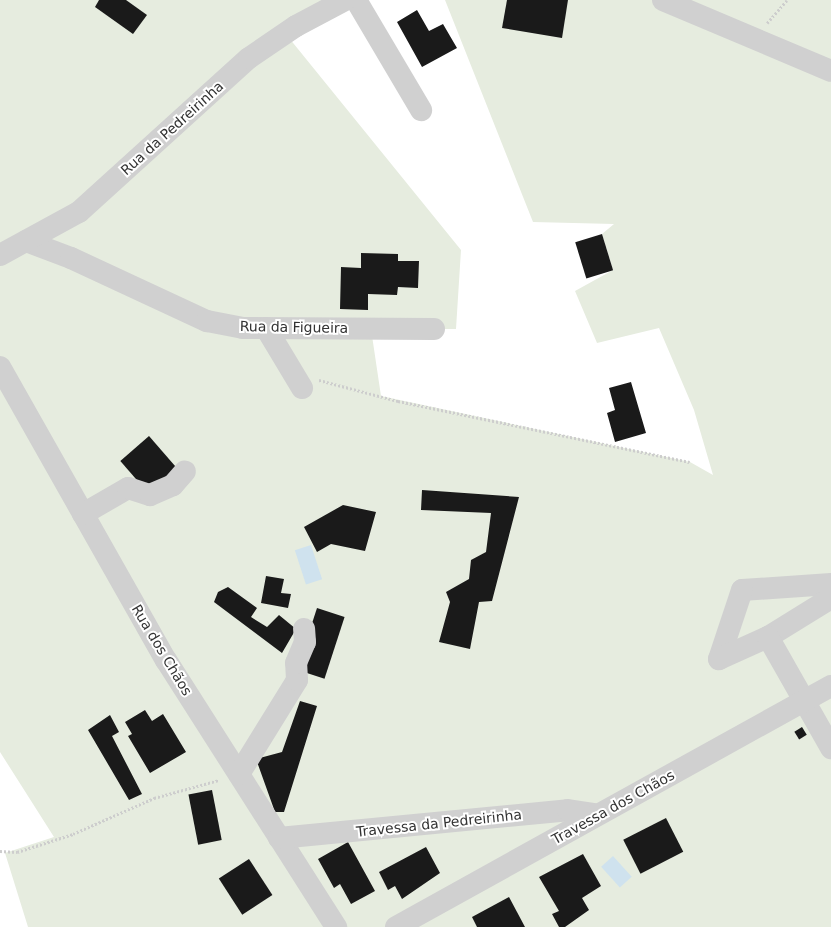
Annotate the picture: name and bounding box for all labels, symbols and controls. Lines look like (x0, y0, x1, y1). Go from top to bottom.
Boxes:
street label: Rua da Pedreirinha (117, 78, 227, 178)
street label: Rua da Figueira (240, 318, 348, 336)
street label: Rua dos Chãos (128, 601, 196, 699)
street label: Travessa dos Chãos (549, 766, 677, 848)
street label: Travessa da Pedreirinha (355, 806, 523, 840)

